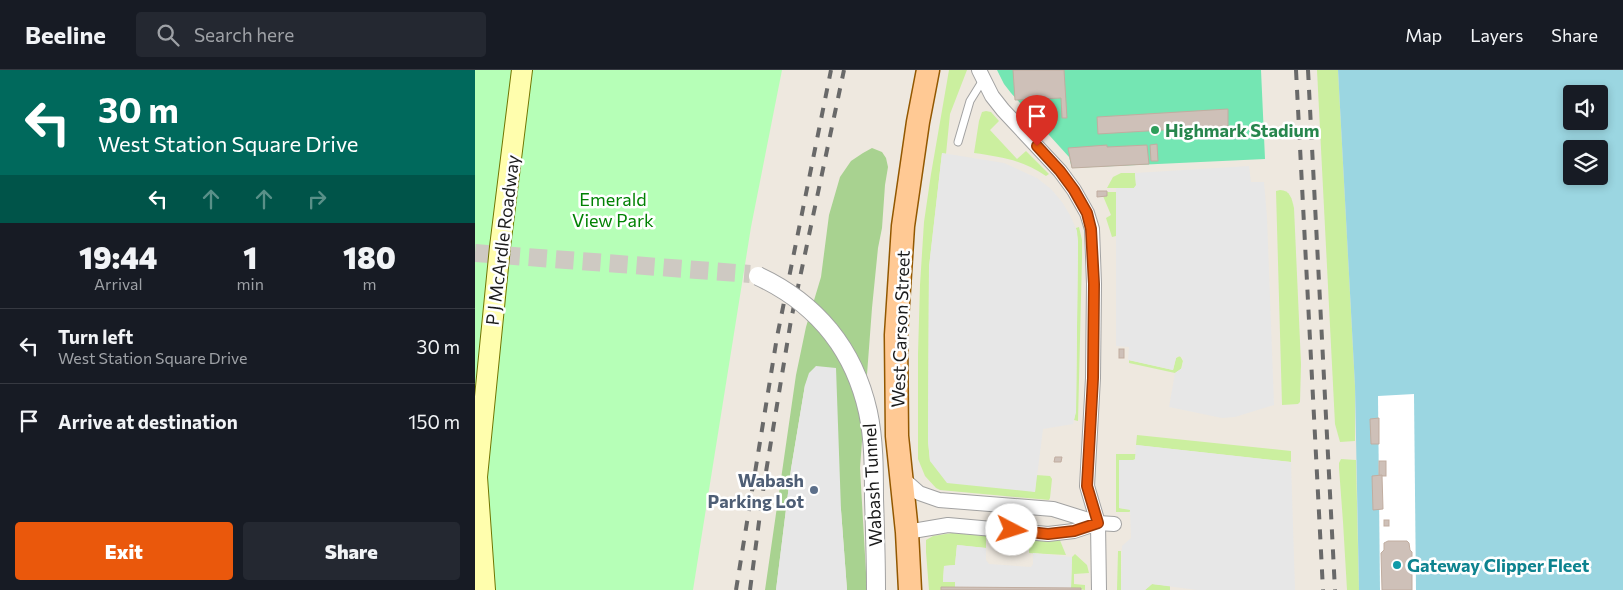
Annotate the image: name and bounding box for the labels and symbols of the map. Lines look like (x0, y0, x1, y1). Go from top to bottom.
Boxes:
pin (1016, 95, 1058, 146)
place label: Highmark Stadium (1165, 119, 1319, 141)
marker: Highmark Stadium (1149, 124, 1161, 136)
street label: P J McArdle Roadway (481, 154, 523, 326)
park label: Emerald View Park (572, 188, 654, 231)
street label: West Carson Street (886, 250, 914, 408)
street label: Wabash Tunnel (858, 423, 886, 547)
place label: Wabash Parking Lot (708, 469, 804, 512)
marker: Wabash Parking Lot (808, 484, 820, 496)
position arrow (985, 503, 1037, 555)
place label: Gateway Clipper Fleet (1407, 554, 1590, 576)
marker: Gateway Clipper Fleet (1391, 559, 1403, 571)

